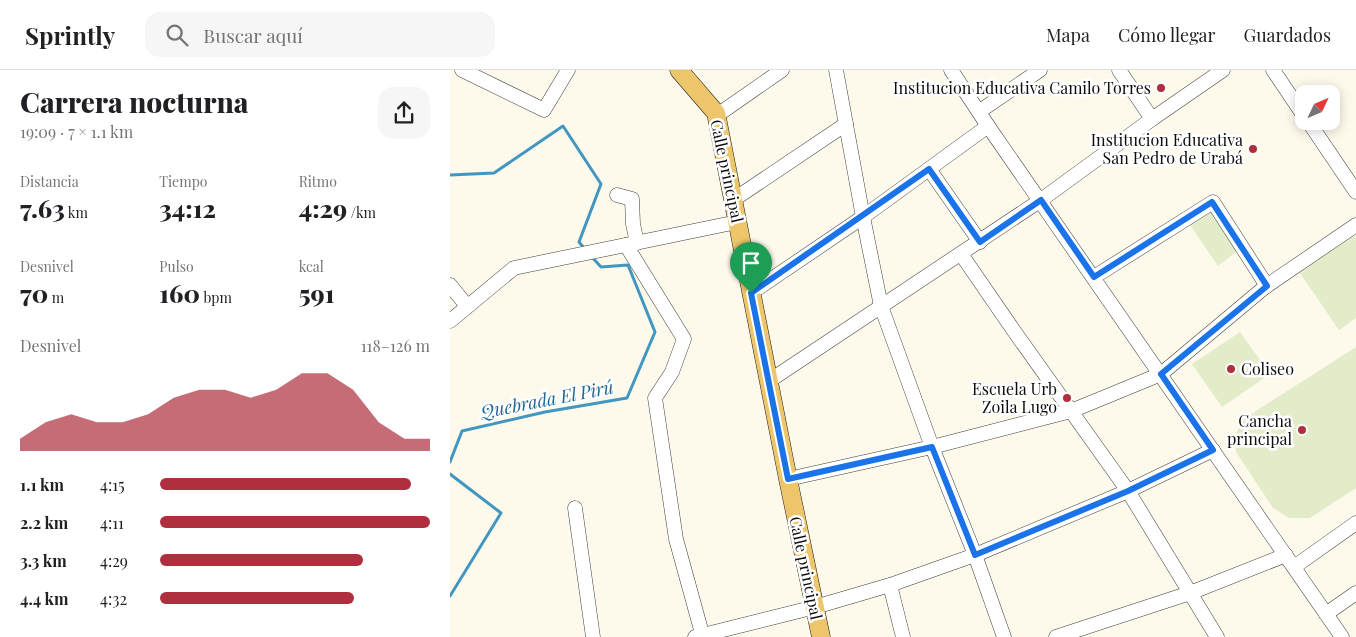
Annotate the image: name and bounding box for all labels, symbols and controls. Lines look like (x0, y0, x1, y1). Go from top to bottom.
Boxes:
search box (145, 12, 495, 57)
text: Sprintly (25, 19, 115, 51)
icon: search (163, 21, 191, 49)
text: Buscar aquí (203, 22, 303, 48)
text: Mapa (1046, 23, 1090, 47)
text: Cómo llegar (1118, 23, 1215, 47)
text: Guardados (1243, 23, 1331, 47)
place label: Institucion Educativa Camilo Torres (893, 77, 1151, 98)
marker: Institucion Educativa Camilo Torres (1155, 82, 1167, 94)
text: Carrera nocturna (20, 83, 249, 120)
north arrow (1295, 85, 1340, 130)
map controls (1295, 85, 1340, 130)
button: share (378, 87, 430, 139)
street label: Calle principal (706, 117, 749, 225)
text: 19:09 · 7 × 1.1 km (20, 121, 133, 142)
place label: Institucion Educativa San Pedro de Urabá (1091, 129, 1243, 168)
marker: Institucion Educativa San Pedro de Urabá (1247, 143, 1259, 155)
text: Distancia (20, 172, 79, 191)
text: Tiempo (159, 172, 207, 191)
text: Ritmo (299, 172, 337, 191)
text: 7.63 (20, 191, 65, 224)
text: 34:12 (159, 191, 216, 224)
text: 4:29 (299, 191, 347, 224)
text: km (65, 203, 88, 222)
text: /km (347, 203, 376, 222)
pin (730, 242, 772, 293)
icon: arrive (737, 249, 765, 277)
text: Desnivel (20, 257, 74, 276)
text: Pulso (159, 257, 194, 276)
text: kcal (299, 257, 324, 276)
text: 70 (20, 276, 48, 309)
text: 160 (159, 276, 200, 309)
text: 591 (299, 276, 334, 309)
text: m (48, 288, 64, 307)
text: bpm (200, 288, 232, 307)
text: Desnivel (20, 335, 81, 356)
text: 118–126 m (361, 335, 430, 356)
place label: Coliseo (1241, 358, 1294, 379)
marker: Coliseo (1225, 363, 1237, 375)
water label: Quebrada El Pirú (477, 374, 615, 424)
place label: Escuela Urb Zoila Lugo (972, 378, 1057, 417)
marker: Escuela Urb Zoila Lugo (1061, 392, 1073, 404)
place label: Cancha principal (1227, 410, 1292, 449)
marker: Cancha principal (1296, 424, 1308, 436)
text: 1.1 km (20, 474, 64, 495)
text: 4:15 (100, 474, 125, 495)
text: 2.2 km (20, 512, 68, 533)
text: 4:11 (100, 512, 124, 533)
street label: Calle principal (785, 514, 828, 622)
text: 3.3 km (20, 550, 67, 571)
text: 4:29 (100, 550, 128, 571)
text: 4.4 km (20, 588, 68, 609)
text: 4:32 (100, 588, 127, 609)

